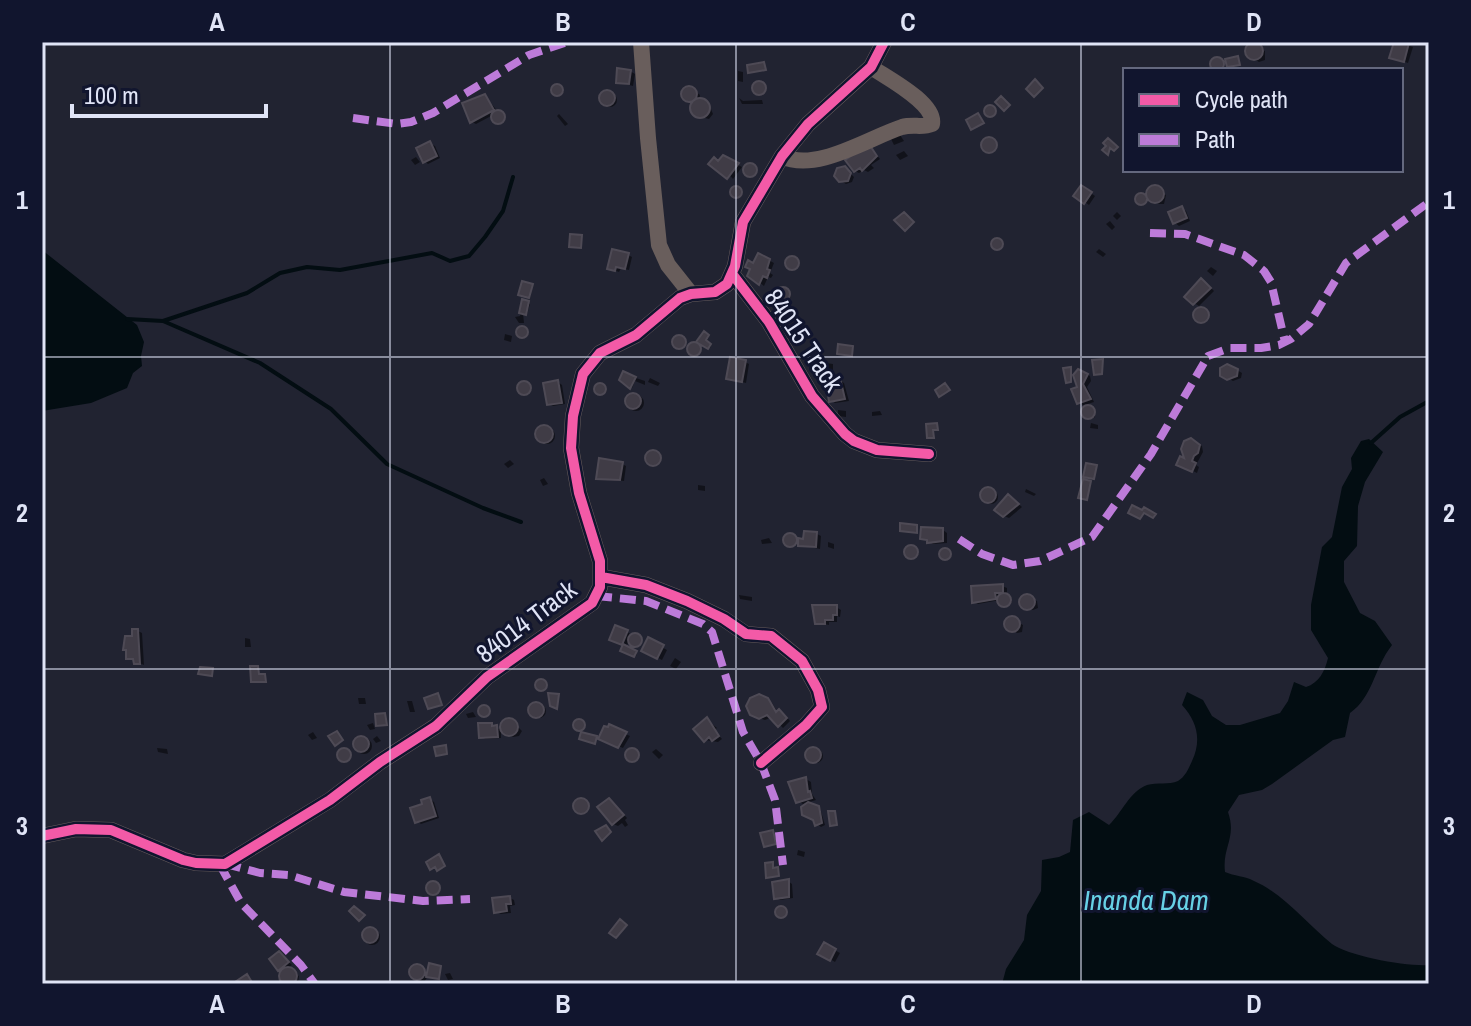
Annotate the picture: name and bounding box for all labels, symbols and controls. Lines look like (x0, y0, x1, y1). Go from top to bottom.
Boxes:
text: A (209, 4, 225, 39)
text: B (555, 4, 571, 39)
text: C (900, 4, 916, 39)
text: D (1246, 4, 1262, 39)
scale bar (72, 68, 266, 118)
legend (1123, 68, 1403, 172)
text: 100 m (84, 79, 139, 111)
text: Cycle path (1195, 83, 1288, 115)
text: Path (1195, 123, 1236, 155)
text: 1 (16, 182, 28, 217)
text: 1 (1443, 182, 1455, 217)
street label: 84015 Track (757, 282, 852, 399)
text: 2 (16, 495, 28, 530)
text: 2 (1443, 495, 1455, 530)
street label: 84014 Track (469, 572, 584, 670)
text: 3 (16, 808, 28, 843)
text: 3 (1443, 808, 1455, 843)
water label: Inanda Dam (1083, 881, 1209, 919)
text: A (209, 986, 225, 1021)
text: B (555, 986, 571, 1021)
text: C (900, 986, 916, 1021)
text: D (1246, 986, 1262, 1021)

